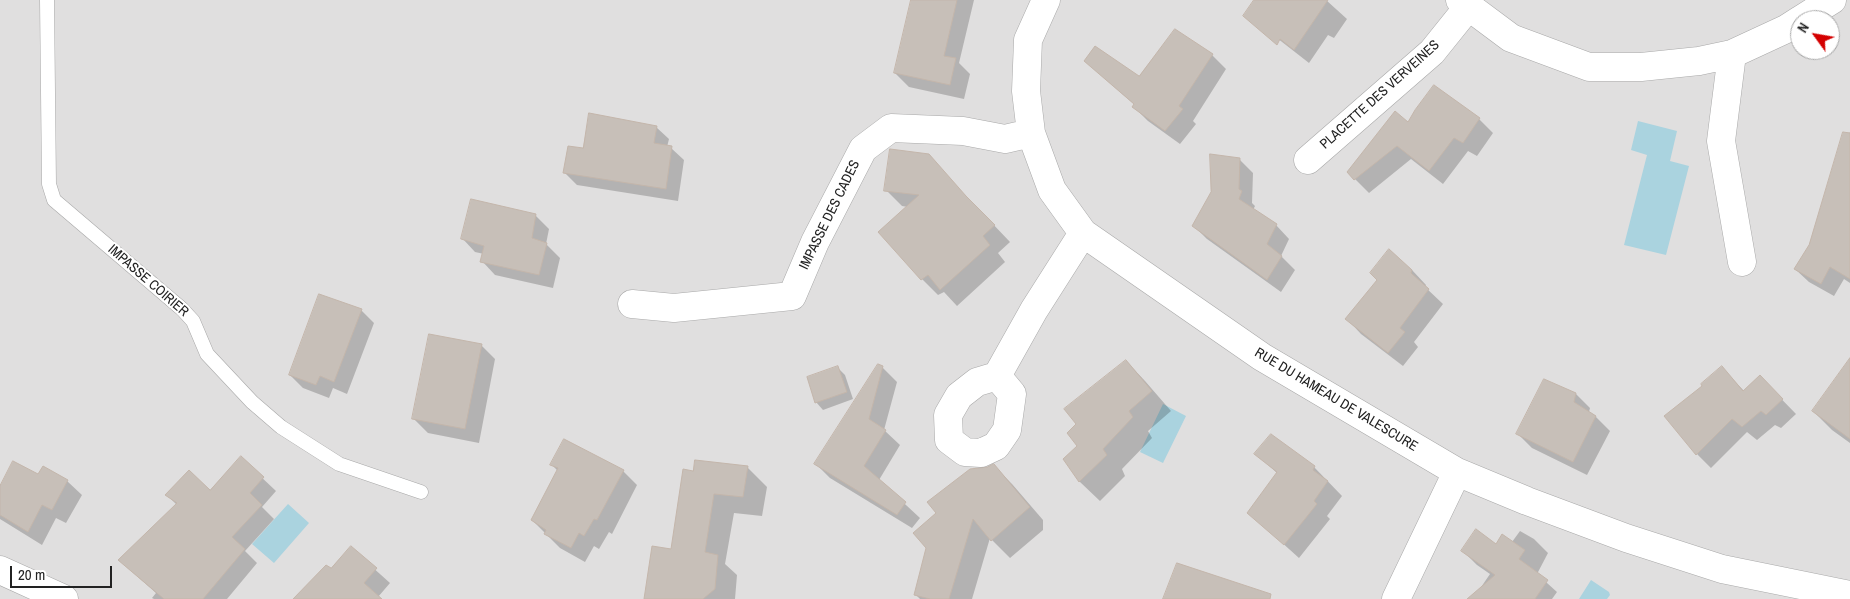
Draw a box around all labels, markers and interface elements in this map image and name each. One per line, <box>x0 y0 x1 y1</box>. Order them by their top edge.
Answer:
north arrow <box>1790 10 1840 60</box>
text: N <box>1793 19 1813 36</box>
street label: PLACETTE DES VERVEINES <box>1317 37 1443 153</box>
street label: IMPASSE DES CADES <box>796 158 864 272</box>
street label: IMPASSE COIRIER <box>104 241 192 321</box>
street label: RUE DU HAMEAU DE VALESCURE <box>1251 345 1421 455</box>
scale bar <box>12 556 115 588</box>
text: 20 m <box>18 564 45 585</box>

